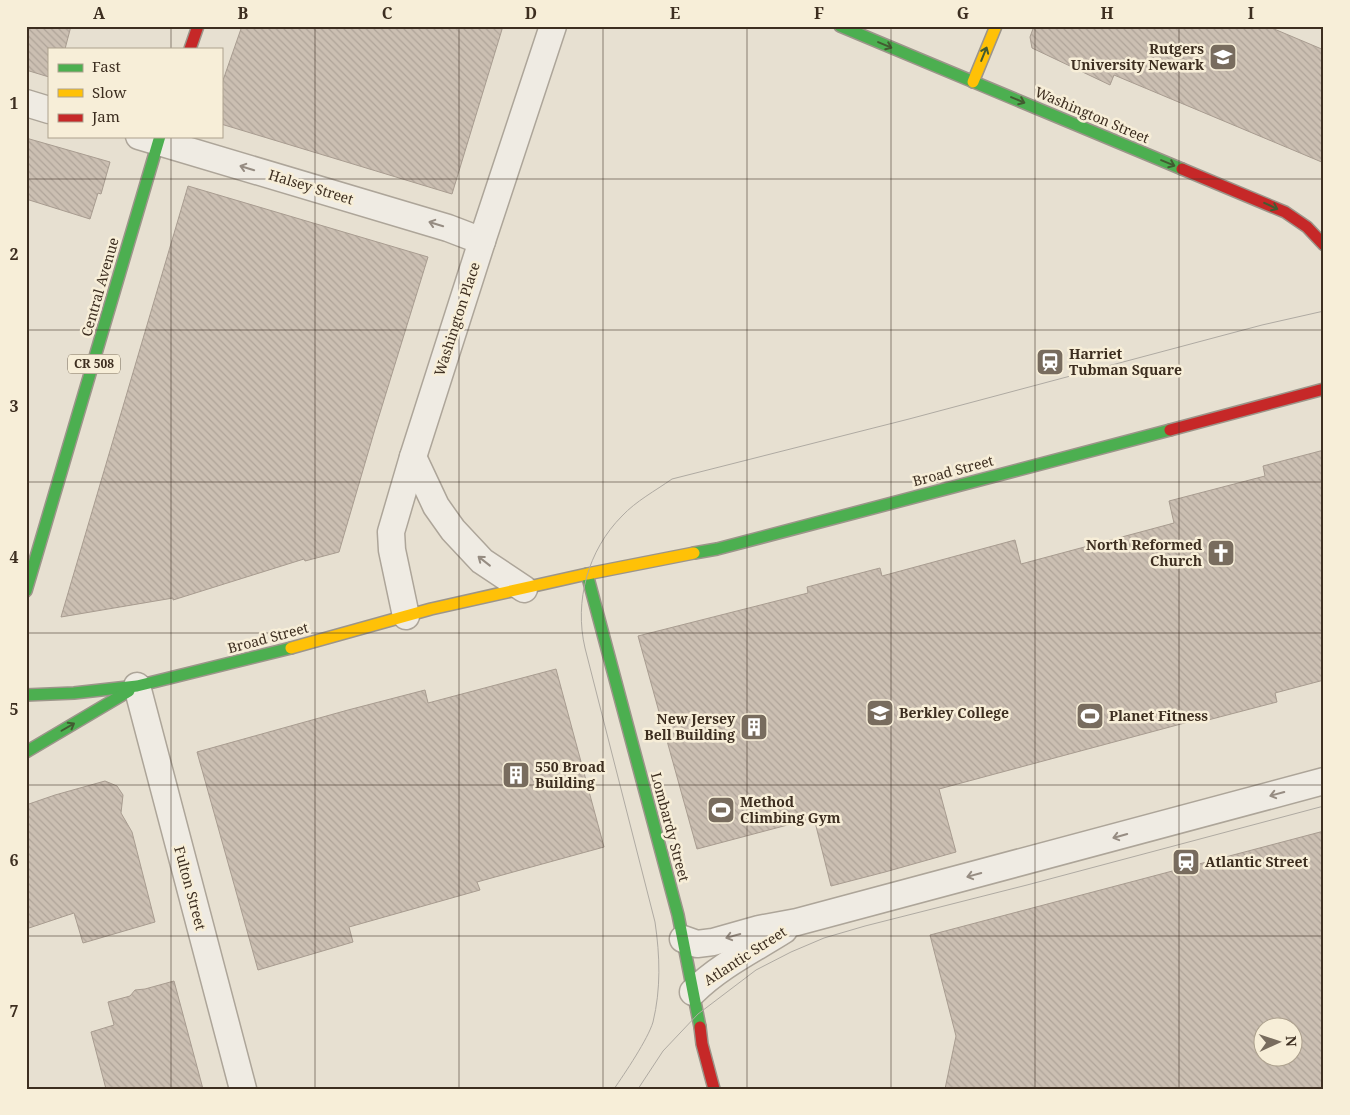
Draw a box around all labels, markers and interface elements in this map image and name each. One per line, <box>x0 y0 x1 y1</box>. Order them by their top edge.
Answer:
text: A <box>93 2 106 24</box>
text: B <box>238 2 249 24</box>
text: C <box>382 2 393 24</box>
text: D <box>525 2 537 24</box>
text: E <box>670 2 680 24</box>
text: F <box>814 2 824 24</box>
text: G <box>957 2 969 24</box>
text: H <box>1100 2 1114 24</box>
text: I <box>1248 2 1254 24</box>
place label: Rutgers University Newark <box>1071 39 1204 74</box>
one-way arrow <box>877 41 892 50</box>
school or university icon: Rutgers University Newark <box>1208 42 1238 72</box>
one-way arrow <box>980 47 989 62</box>
legend <box>48 48 222 138</box>
text: Fast <box>92 56 121 76</box>
text: Slow <box>92 82 126 102</box>
street label: Washington Street <box>1032 82 1152 147</box>
text: 1 <box>9 92 19 114</box>
one-way arrow <box>1010 96 1025 106</box>
text: Jam <box>91 106 120 126</box>
one-way arrow <box>1160 158 1175 168</box>
one-way arrow <box>239 162 255 172</box>
street label: Halsey Street <box>266 165 356 208</box>
one-way arrow <box>1263 202 1278 211</box>
one-way arrow <box>428 219 444 229</box>
street label: Central Avenue <box>76 235 123 339</box>
text: 2 <box>9 243 19 265</box>
street label: Washington Place <box>429 260 484 378</box>
place label: Harriet Tubman Square <box>1069 344 1182 379</box>
station icon: Harriet Tubman Square <box>1035 347 1065 377</box>
road number: CR 508 <box>68 354 120 374</box>
text: 3 <box>9 395 19 417</box>
street label: Broad Street <box>910 451 995 490</box>
place label: North Reformed Church <box>1086 535 1202 570</box>
church icon: North Reformed Church <box>1206 538 1236 568</box>
text: 4 <box>9 546 19 568</box>
one-way arrow <box>478 556 491 567</box>
street label: Broad Street <box>225 618 310 657</box>
text: 5 <box>9 698 19 720</box>
school or university icon: Berkley College <box>865 698 895 728</box>
sports icon: Planet Fitness <box>1075 701 1105 731</box>
place label: Berkley College <box>899 703 1009 722</box>
place label: Planet Fitness <box>1109 706 1208 725</box>
place label: New Jersey Bell Building <box>644 709 736 744</box>
building icon: New Jersey Bell Building <box>739 712 769 742</box>
one-way arrow <box>61 722 76 732</box>
place label: 550 Broad Building <box>535 757 605 792</box>
building icon: 550 Broad Building <box>501 760 531 790</box>
street label: Lombardy Street <box>647 770 694 884</box>
one-way arrow <box>1269 790 1285 799</box>
place label: Method Climbing Gym <box>740 792 841 827</box>
sports icon: Method Climbing Gym <box>706 795 736 825</box>
one-way arrow <box>1112 832 1128 842</box>
street label: Fulton Street <box>170 844 211 932</box>
station icon: Atlantic Street <box>1171 847 1201 877</box>
text: 6 <box>9 849 19 871</box>
place label: Atlantic Street <box>1205 852 1309 871</box>
one-way arrow <box>967 871 983 880</box>
street label: Atlantic Street <box>700 922 790 989</box>
one-way arrow <box>725 932 741 942</box>
text: 7 <box>9 1000 19 1022</box>
north arrow <box>1252 1018 1302 1068</box>
text: N <box>1282 1035 1301 1047</box>

